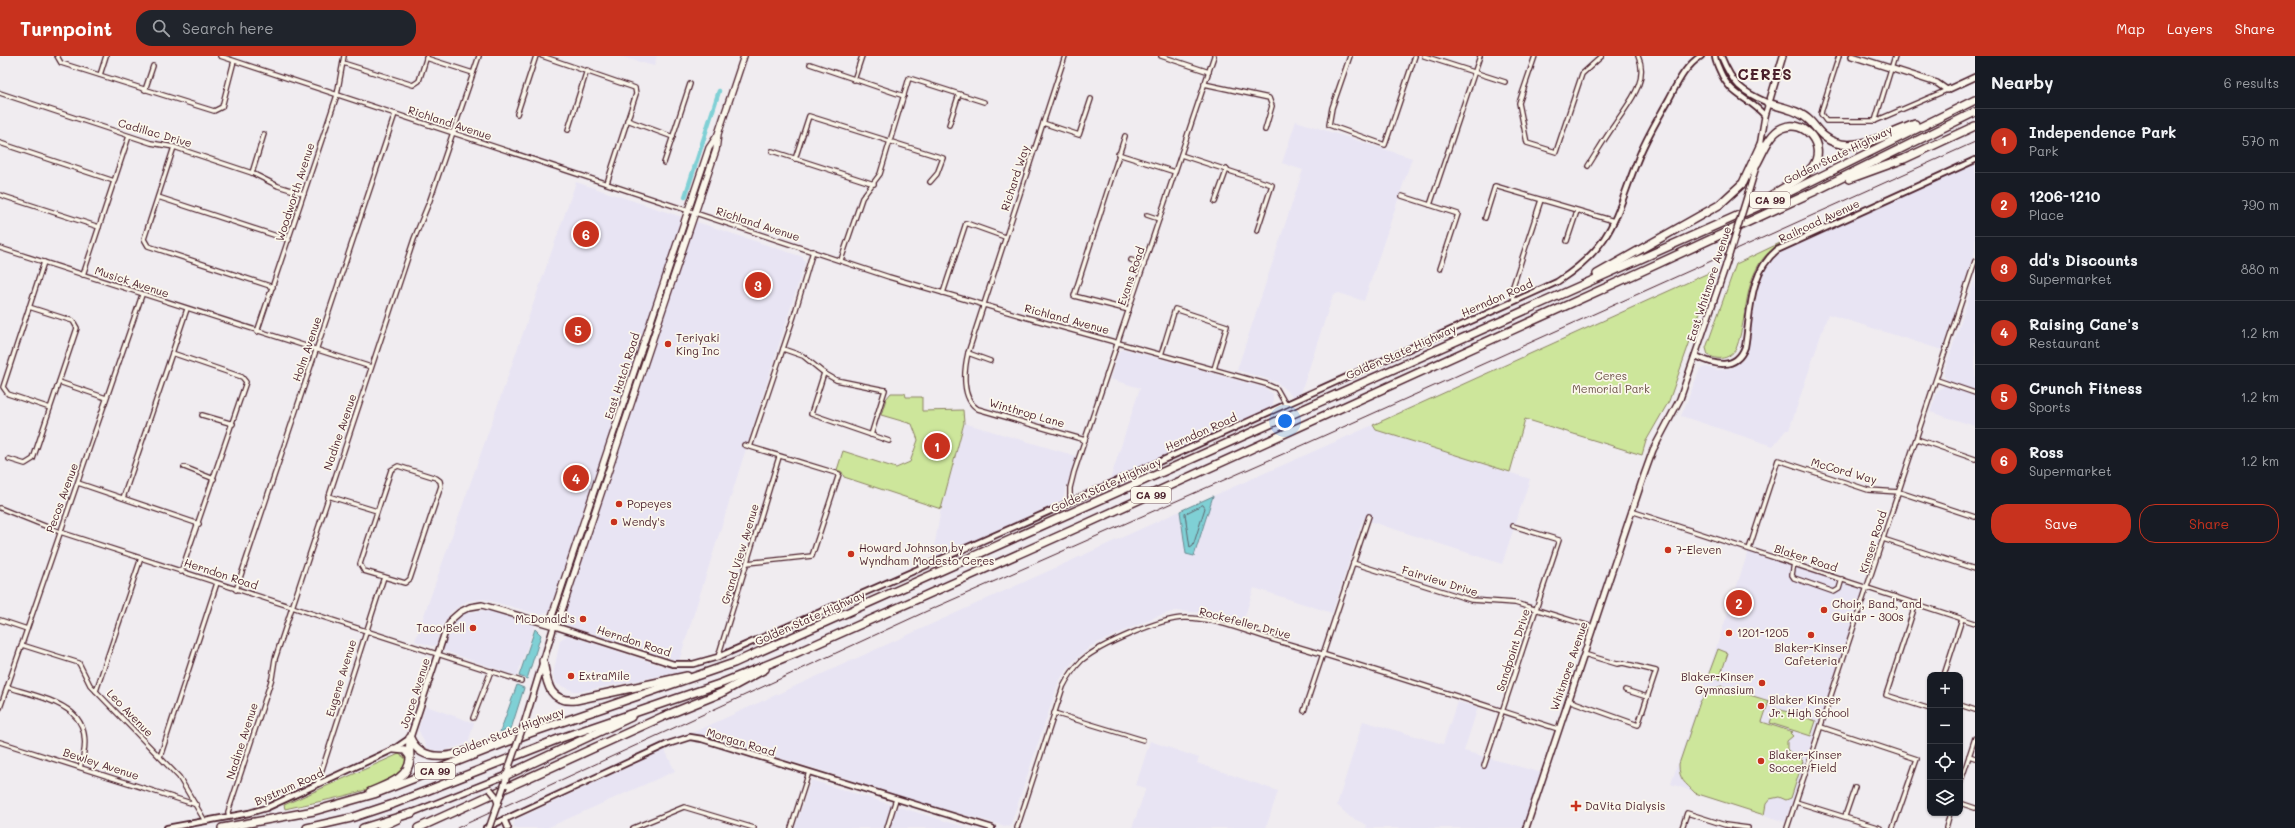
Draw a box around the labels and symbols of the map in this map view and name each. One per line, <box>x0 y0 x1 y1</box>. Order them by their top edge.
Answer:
district label: CERES <box>1737 64 1793 84</box>
street label: Richland Avenue <box>406 102 494 143</box>
street label: Cadillac Drive <box>116 115 194 150</box>
street label: Golden State Highway <box>1781 122 1895 187</box>
street label: Woodworth Avenue <box>271 140 318 243</box>
street label: Richard Way <box>997 143 1032 213</box>
road number: CA 99 <box>1750 192 1790 208</box>
street label: Railroad Avenue <box>1776 195 1862 246</box>
street label: Richland Avenue <box>714 203 802 244</box>
pin: 6 <box>573 219 599 249</box>
street label: East Whitmore Avenue <box>1683 224 1734 343</box>
street label: Evans Road <box>1113 244 1148 307</box>
street label: Musick Avenue <box>93 262 171 301</box>
pin: 3 <box>745 270 771 300</box>
street label: Herndon Road <box>1459 275 1535 320</box>
street label: Richland Avenue <box>1023 300 1111 337</box>
street label: Holm Avenue <box>288 314 325 383</box>
pin: 5 <box>565 315 591 345</box>
street label: Golden State Highway <box>1343 320 1458 383</box>
place label: Teriyaki King Inc <box>676 330 720 358</box>
street label: East Hatch Road <box>600 331 643 421</box>
marker: Teriyaki King Inc <box>663 339 673 349</box>
park label: Ceres Memorial Park <box>1572 368 1650 396</box>
street label: Nadine Avenue <box>319 391 360 472</box>
street label: Winthrop Lane <box>988 395 1067 431</box>
street label: Herndon Road <box>1163 409 1239 454</box>
your location <box>1275 411 1295 431</box>
pin: 1 <box>924 431 950 461</box>
street label: Golden State Highway <box>1048 453 1163 516</box>
street label: McCord Way <box>1809 454 1879 487</box>
street label: Pecos Avenue <box>42 461 81 535</box>
pin: 4 <box>563 463 589 493</box>
road number: CA 99 <box>1131 487 1171 503</box>
place label: Popeyes <box>627 496 672 511</box>
marker: Popeyes <box>614 499 624 509</box>
street label: Grand View Avenue <box>717 502 762 606</box>
street label: Kinser Road <box>1855 509 1890 575</box>
place label: Wendy's <box>622 514 665 529</box>
marker: Wendy's <box>609 517 619 527</box>
place label: Howard Johnson by Wyndham Modesto Ceres <box>859 540 994 568</box>
street label: Blaker Road <box>1773 540 1840 575</box>
place label: 7-Eleven <box>1676 542 1721 557</box>
marker: 7-Eleven <box>1663 545 1673 555</box>
marker: Howard Johnson by Wyndham Modesto Ceres <box>846 549 856 559</box>
street label: Herndon Road <box>182 555 260 593</box>
street label: Fairview Drive <box>1400 562 1480 599</box>
street label: Golden State Highway <box>752 586 867 649</box>
pin: 2 <box>1726 588 1752 618</box>
place label: Choir, Band, and Guitar - 300s <box>1832 596 1922 624</box>
street label: Rockefeller Drive <box>1198 603 1293 642</box>
marker: Choir, Band, and Guitar - 300s <box>1819 605 1829 615</box>
street label: Sandpoint Drive <box>1492 606 1533 693</box>
place label: McDonald's <box>515 611 575 626</box>
marker: McDonald's <box>578 614 588 624</box>
street label: Whitmore Avenue <box>1546 619 1591 712</box>
place label: Taco Bell <box>416 620 465 635</box>
street label: Herndon Road <box>595 622 673 660</box>
marker: Taco Bell <box>468 623 478 633</box>
place label: 1201-1205 <box>1737 625 1789 640</box>
marker: 1201-1205 <box>1724 628 1734 638</box>
marker: Blaker-Kinser Cafeteria <box>1806 630 1816 640</box>
street label: Eugene Avenue <box>322 637 359 718</box>
place label: Blaker-Kinser Cafeteria <box>1774 640 1848 668</box>
street label: Joyce Avenue <box>396 656 433 730</box>
place label: ExtraMile <box>579 668 630 683</box>
place label: Blaker-Kinser Gymnasium <box>1681 669 1754 697</box>
marker: ExtraMile <box>566 671 576 681</box>
marker: Blaker-Kinser Gymnasium <box>1757 678 1767 688</box>
street label: Leo Avenue <box>104 686 157 740</box>
place label: Blaker Kinser Jr. High School <box>1769 692 1849 720</box>
street label: Nadine Avenue <box>222 700 261 781</box>
marker: Blaker Kinser Jr. High School <box>1756 701 1766 711</box>
street label: Golden State Highway <box>450 703 566 760</box>
street label: Morgan Road <box>705 724 777 759</box>
street label: Bewley Avenue <box>61 744 141 783</box>
place label: Blaker-Kinser Soccer Field <box>1769 747 1842 775</box>
marker: Blaker-Kinser Soccer Field <box>1756 756 1766 766</box>
road number: CA 99 <box>415 763 455 779</box>
street label: Bystrum Road <box>252 765 326 808</box>
place label: DaVita Dialysis <box>1585 798 1665 813</box>
marker: DaVita Dialysis <box>1570 800 1582 812</box>

